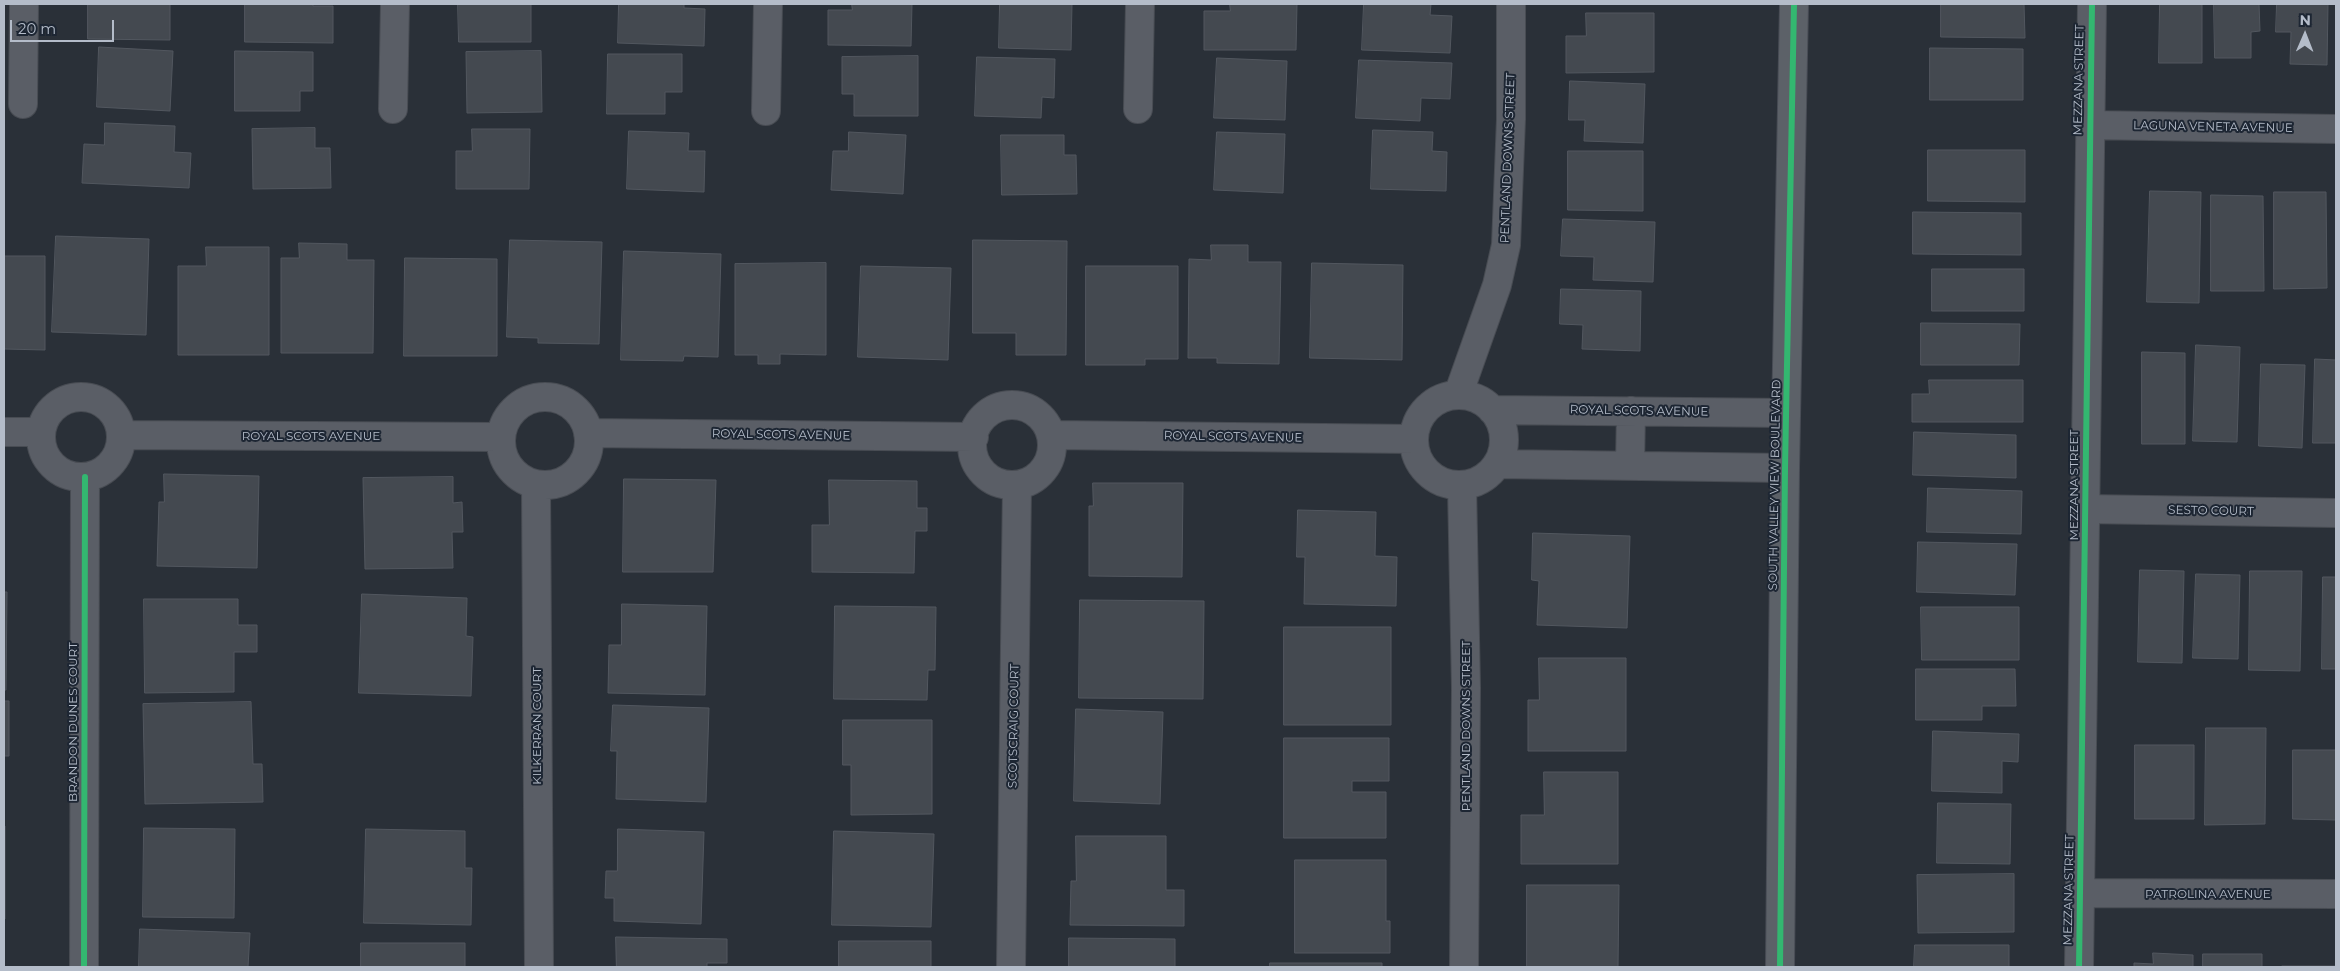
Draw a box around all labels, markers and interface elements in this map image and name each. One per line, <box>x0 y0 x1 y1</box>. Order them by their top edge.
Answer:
scale bar <box>12 10 116 42</box>
north arrow <box>2280 10 2330 60</box>
text: N <box>2299 11 2311 29</box>
text: 20 m <box>18 19 56 38</box>
street label: MEZZANA STREET <box>2071 24 2087 136</box>
street label: PENTLAND DOWNS STREET <box>1498 73 1518 243</box>
street label: LAGUNA VENETA AVENUE <box>2133 118 2293 136</box>
street label: SOUTH VALLEY VIEW BOULEVARD <box>1766 379 1784 591</box>
street label: ROYAL SCOTS AVENUE <box>1570 403 1708 419</box>
street label: ROYAL SCOTS AVENUE <box>712 427 850 443</box>
street label: ROYAL SCOTS AVENUE <box>242 429 380 443</box>
street label: ROYAL SCOTS AVENUE <box>1164 429 1302 445</box>
street label: MEZZANA STREET <box>2067 430 2081 540</box>
street label: SESTO COURT <box>2168 503 2254 519</box>
street label: PENTLAND DOWNS STREET <box>1459 641 1473 811</box>
street label: BRANDON DUNES COURT <box>66 642 80 802</box>
street label: SCOTSCRAIG COURT <box>1006 664 1022 788</box>
street label: KILKERRAN COURT <box>530 667 544 785</box>
street label: MEZZANA STREET <box>2061 834 2077 946</box>
street label: PATROLINA AVENUE <box>2145 887 2271 901</box>

